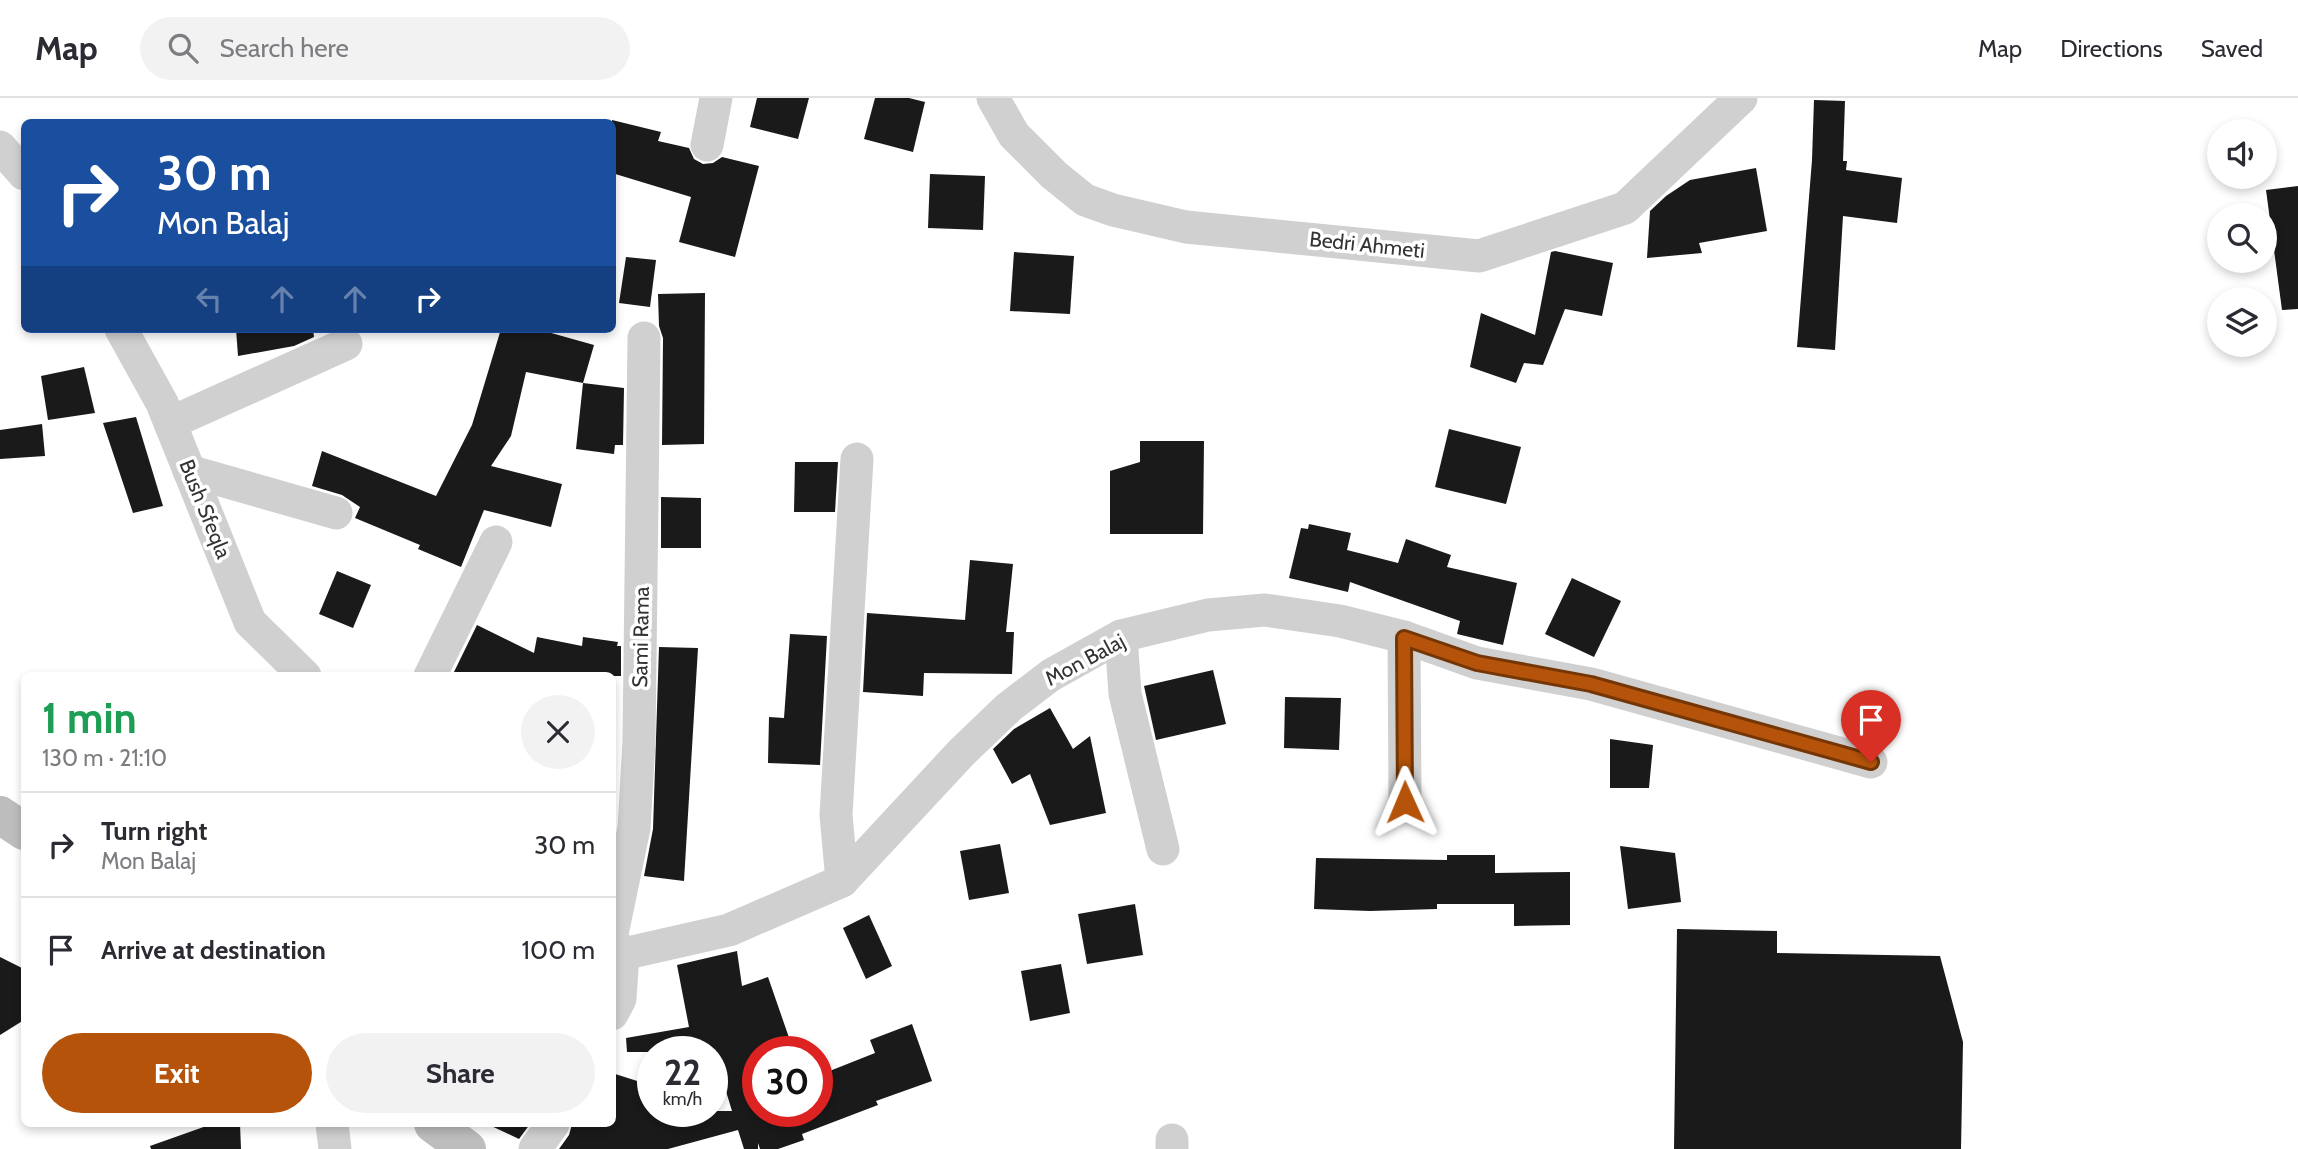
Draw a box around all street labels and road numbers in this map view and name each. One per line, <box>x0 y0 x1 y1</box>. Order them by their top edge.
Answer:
street label: Bedri Ahmeti <box>1308 226 1426 263</box>
street label: Bush Sfeqla <box>174 456 237 562</box>
street label: Sami Rama <box>627 586 654 688</box>
street label: Mon Balaj <box>1041 628 1129 692</box>

